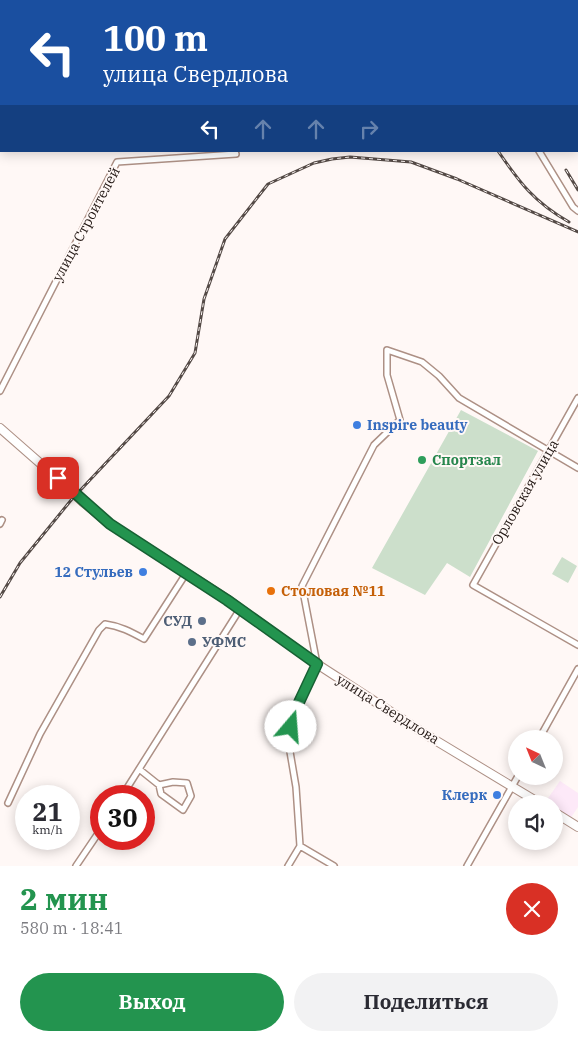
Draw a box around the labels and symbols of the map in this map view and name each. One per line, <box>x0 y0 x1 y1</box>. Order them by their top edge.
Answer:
street label: улица Строителей <box>48 164 124 284</box>
place label: Inspire beauty <box>367 416 468 434</box>
marker: Inspire beauty <box>351 419 363 431</box>
street label: Орловская улица <box>488 436 563 548</box>
place label: Спортзал <box>432 451 501 469</box>
marker: Спортзал <box>416 454 428 466</box>
pin <box>37 457 79 499</box>
place label: 12 Стульев <box>54 563 133 581</box>
marker: 12 Стульев <box>137 566 149 578</box>
place label: Столовая №11 <box>281 582 385 600</box>
marker: Столовая №11 <box>265 585 277 597</box>
place label: СУД <box>163 612 192 630</box>
marker: СУД <box>196 615 208 627</box>
place label: УФМС <box>202 633 246 651</box>
marker: УФМС <box>186 636 198 648</box>
street label: улица Свердлова <box>333 670 443 748</box>
position arrow <box>264 700 316 752</box>
north arrow <box>508 730 562 785</box>
speed limit sign: 30 <box>90 785 155 850</box>
place label: Клерк <box>442 786 487 804</box>
marker: Клерк <box>491 789 503 801</box>

